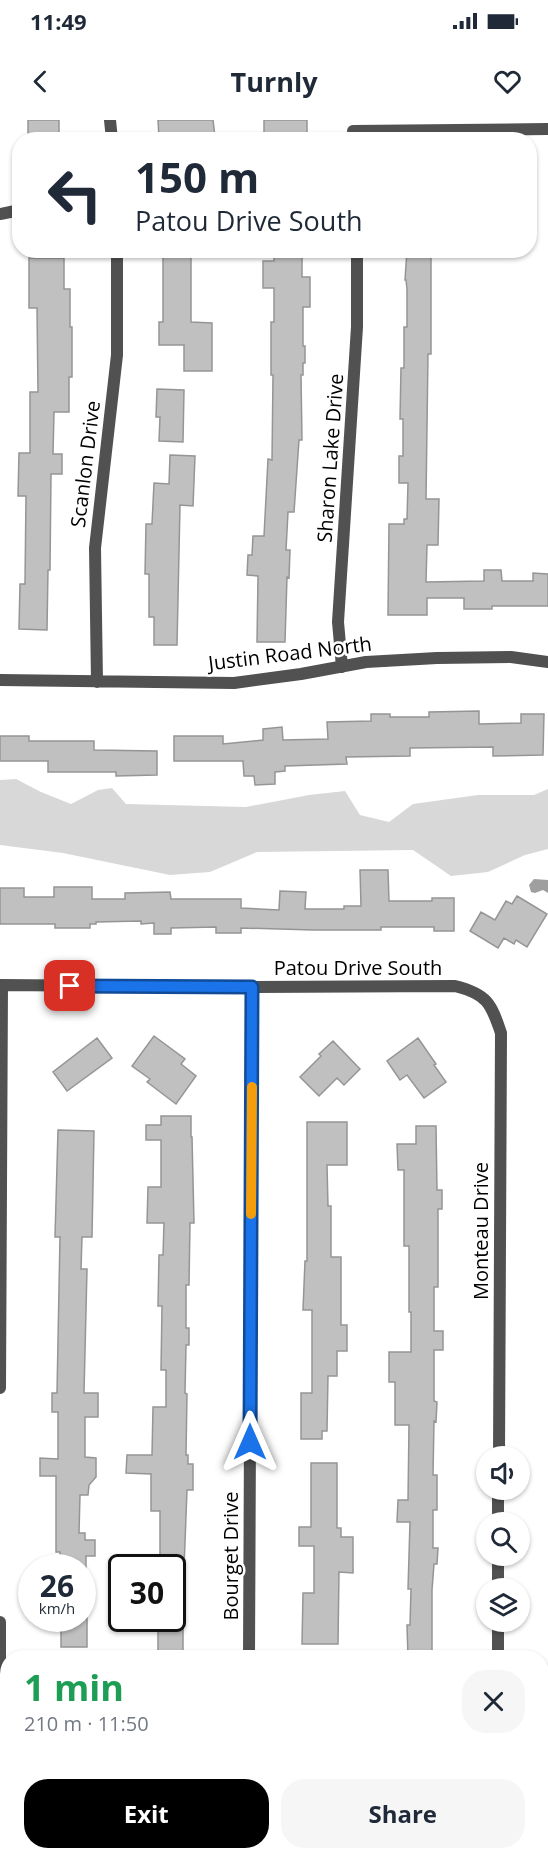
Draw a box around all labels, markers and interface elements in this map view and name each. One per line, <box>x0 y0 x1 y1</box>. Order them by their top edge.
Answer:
text: 11:49 <box>30 6 87 36</box>
text: Turnly <box>231 63 318 100</box>
icon: back <box>24 65 57 98</box>
icon: heart <box>491 65 524 98</box>
text: 150 m <box>135 148 259 205</box>
icon: left <box>36 156 114 234</box>
text: Patou Drive South <box>135 202 363 239</box>
street label: Sharon Lake Drive <box>311 373 349 543</box>
street label: Scanlon Drive <box>64 399 106 529</box>
street label: Justin Road North <box>205 630 373 677</box>
street label: Patou Drive South <box>274 954 442 981</box>
pin <box>44 960 95 1011</box>
icon: arrive <box>53 969 86 1002</box>
street label: Monteau Drive <box>467 1162 494 1300</box>
position arrow <box>218 1410 282 1474</box>
map controls <box>476 1446 530 1632</box>
button: sound <box>476 1446 530 1500</box>
street label: Bourget Drive <box>217 1492 244 1620</box>
button: search <box>476 1512 530 1566</box>
speed limit sign: 30 <box>108 1554 186 1632</box>
text: 26 <box>40 1565 74 1606</box>
button: layers <box>476 1578 530 1632</box>
text: km/h <box>39 1598 75 1618</box>
text: 1 min <box>24 1663 124 1712</box>
button: close <box>462 1670 525 1733</box>
text: 210 m · 11:50 <box>24 1710 149 1737</box>
button: Exit <box>24 1779 269 1848</box>
button: Share <box>281 1779 525 1848</box>

